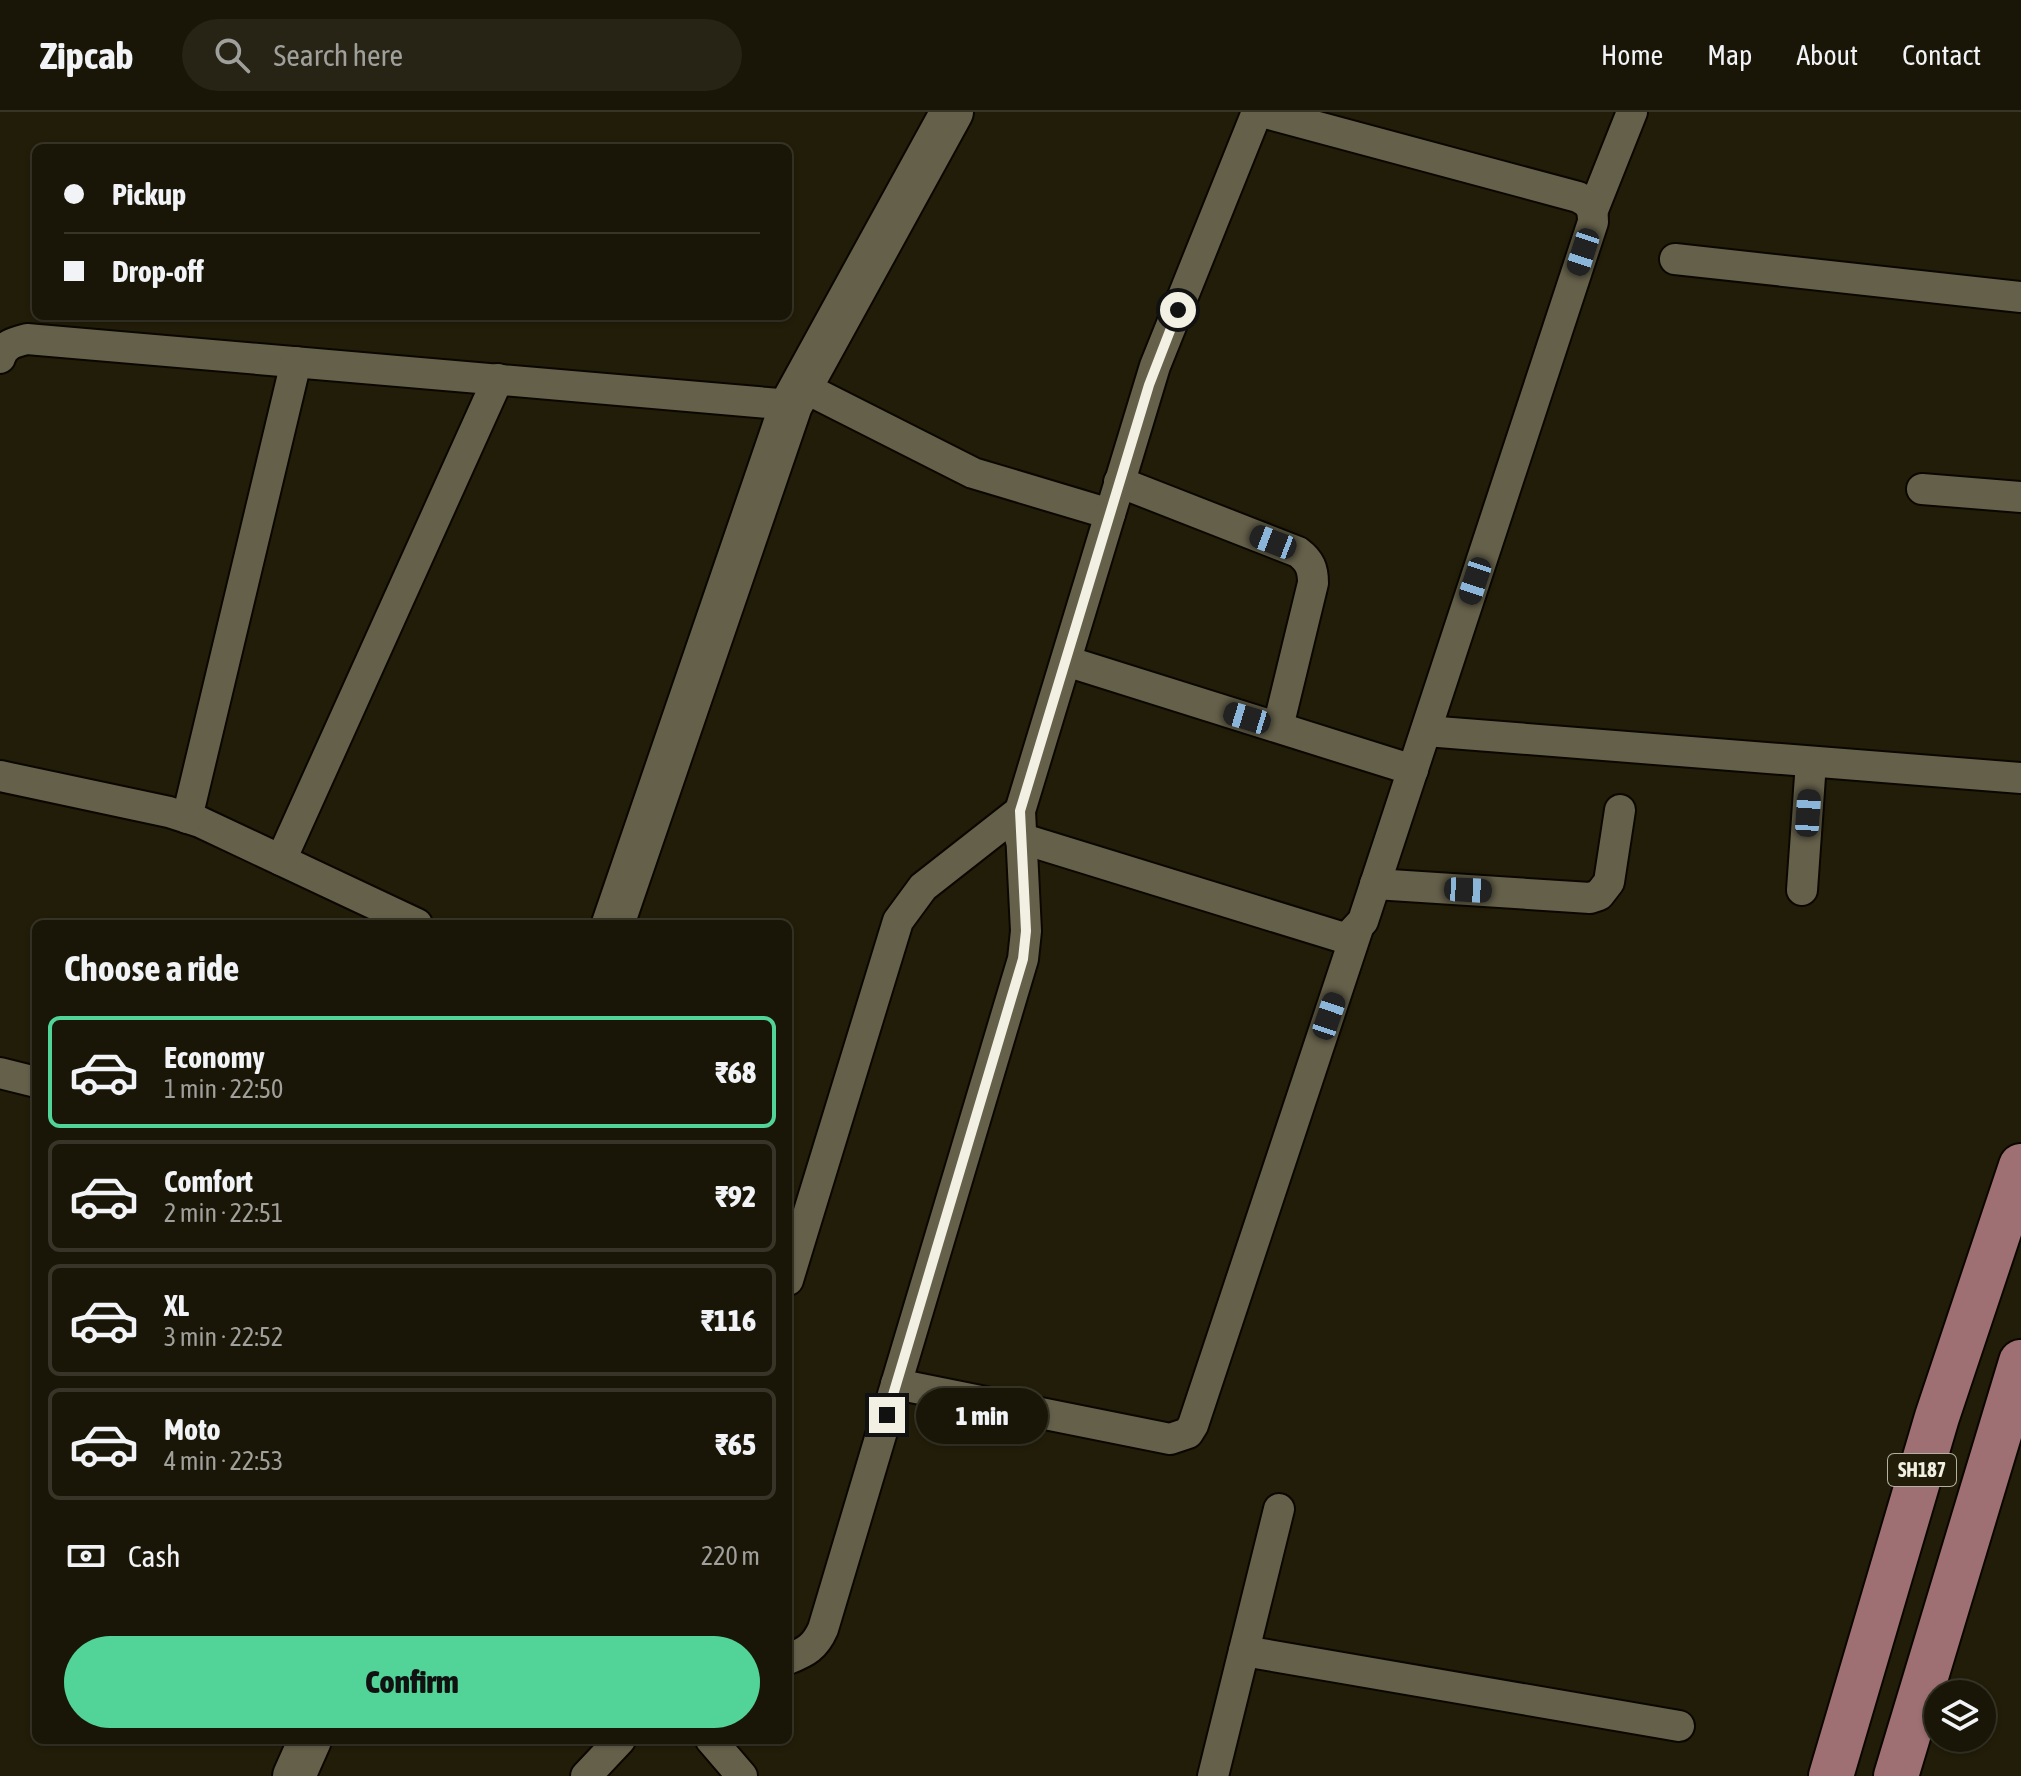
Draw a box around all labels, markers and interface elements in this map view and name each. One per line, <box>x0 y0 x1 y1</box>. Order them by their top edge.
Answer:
search box <box>182 19 742 91</box>
icon: search <box>210 33 254 77</box>
text: Zipcab <box>40 34 134 77</box>
text: Search here <box>274 38 403 72</box>
text: Home <box>1601 39 1663 71</box>
text: Map <box>1707 39 1752 71</box>
text: About <box>1796 39 1858 71</box>
text: Contact <box>1902 39 1981 71</box>
text: Pickup <box>112 177 186 211</box>
car <box>1564 225 1602 279</box>
text: Drop-off <box>112 254 204 288</box>
route start <box>1160 292 1196 328</box>
car <box>1246 522 1300 562</box>
car <box>1456 554 1494 608</box>
car <box>1221 700 1273 736</box>
car <box>1794 788 1822 838</box>
car <box>1443 877 1493 903</box>
text: Choose a ride <box>64 947 239 989</box>
car <box>1310 989 1348 1043</box>
icon: car <box>68 1036 140 1108</box>
text: Economy <box>164 1040 265 1074</box>
text: ₹68 <box>715 1055 756 1089</box>
text: 1 min · 22:50 <box>164 1074 283 1104</box>
icon: car <box>68 1160 140 1232</box>
text: Comfort <box>164 1164 253 1198</box>
text: ₹92 <box>715 1179 756 1213</box>
text: 2 min · 22:51 <box>164 1198 283 1228</box>
icon: car <box>68 1284 140 1356</box>
text: XL <box>164 1288 189 1322</box>
text: ₹116 <box>701 1303 756 1337</box>
text: 3 min · 22:52 <box>164 1322 283 1352</box>
callout: 1 min <box>915 1387 1047 1443</box>
route end <box>869 1397 905 1433</box>
text: 1 min <box>955 1401 1009 1431</box>
icon: car <box>68 1408 140 1480</box>
text: Moto <box>164 1412 221 1446</box>
text: ₹65 <box>715 1427 756 1461</box>
text: 4 min · 22:53 <box>164 1446 283 1476</box>
road number: SH187 <box>1888 1454 1956 1486</box>
icon: cash <box>64 1534 108 1578</box>
text: Cash <box>128 1539 181 1573</box>
text: 220 m <box>701 1541 760 1571</box>
button: Confirm <box>64 1636 760 1728</box>
map controls <box>1924 1680 1996 1752</box>
button: layers <box>1924 1680 1996 1752</box>

